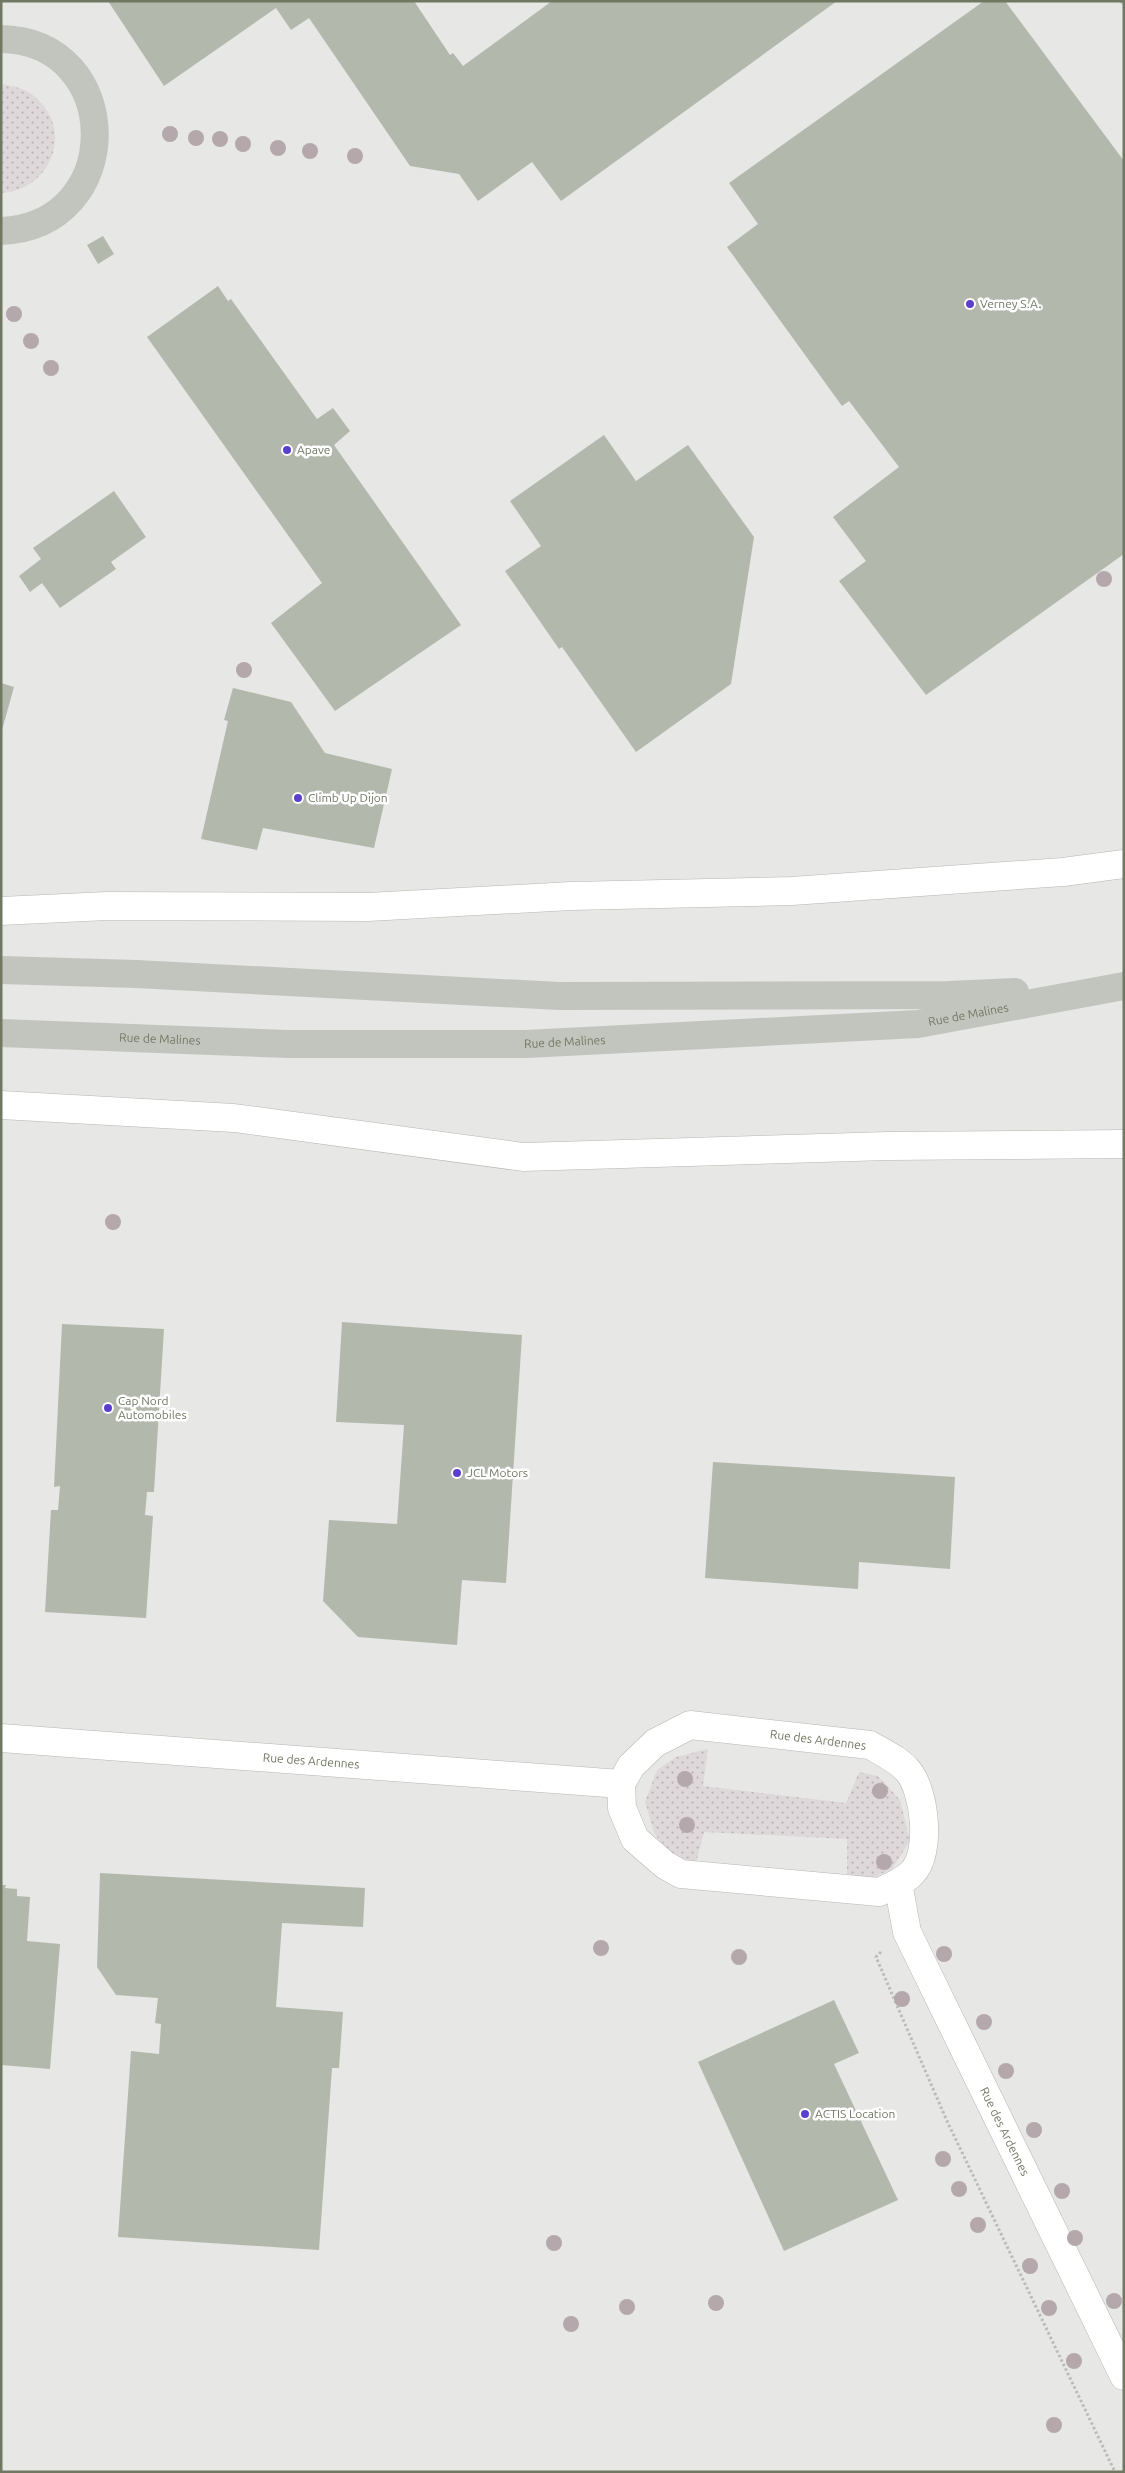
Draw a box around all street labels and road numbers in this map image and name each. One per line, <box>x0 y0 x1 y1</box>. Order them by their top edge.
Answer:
street label: Rue de Malines <box>927 1000 1010 1028</box>
street label: Rue de Malines <box>119 1031 201 1047</box>
street label: Rue de Malines <box>524 1033 606 1050</box>
street label: Rue des Ardennes <box>769 1727 867 1752</box>
street label: Rue des Ardennes <box>262 1750 360 1771</box>
street label: Rue des Ardennes <box>978 2085 1032 2178</box>

